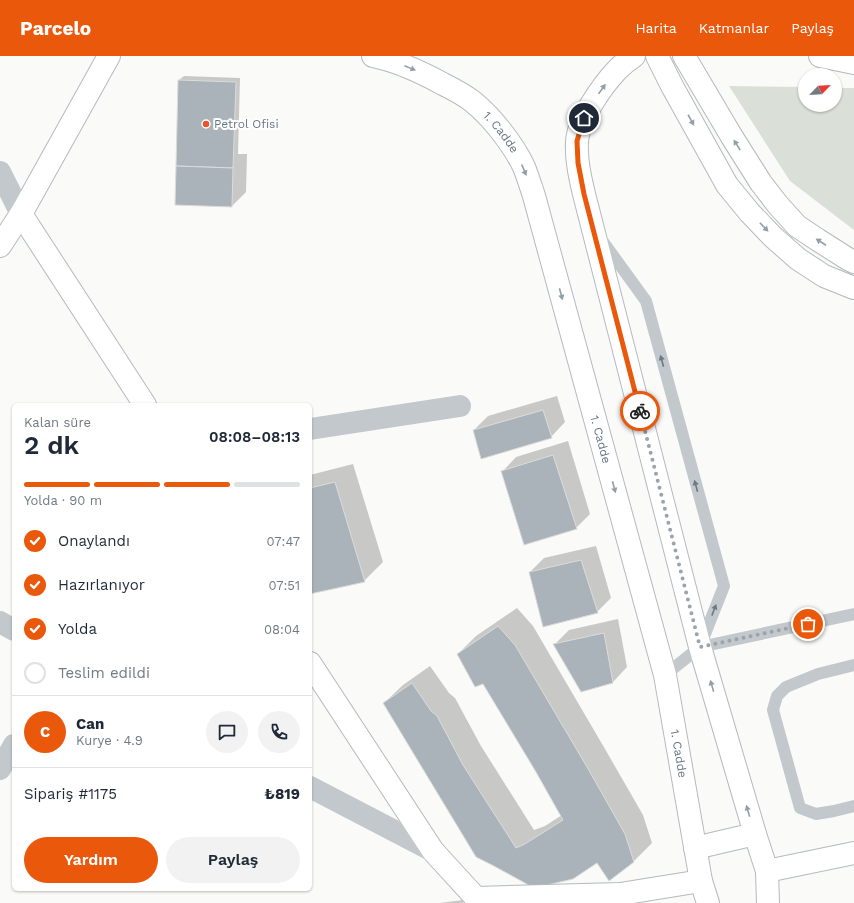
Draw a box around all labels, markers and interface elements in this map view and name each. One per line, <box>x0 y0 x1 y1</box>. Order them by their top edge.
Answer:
text: Parcelo <box>20 17 91 40</box>
text: Harita <box>635 20 677 36</box>
text: Katmanlar <box>699 20 769 36</box>
text: Paylaş <box>791 20 834 36</box>
one-way arrow <box>404 65 416 71</box>
north arrow <box>798 68 842 112</box>
map controls <box>798 68 842 112</box>
one-way arrow <box>598 84 606 95</box>
pin <box>567 101 601 135</box>
icon: home <box>573 107 595 129</box>
street label: 1. Cadde <box>480 108 522 156</box>
one-way arrow <box>687 114 694 126</box>
place label: Petrol Ofisi <box>214 117 279 131</box>
marker: Petrol Ofisi <box>201 119 211 129</box>
one-way arrow <box>733 139 740 151</box>
one-way arrow <box>522 164 528 176</box>
one-way arrow <box>759 222 769 232</box>
one-way arrow <box>816 238 826 246</box>
one-way arrow <box>558 289 564 301</box>
one-way arrow <box>659 354 665 366</box>
courier <box>620 391 660 431</box>
icon: bike <box>629 400 651 422</box>
street label: 1. Cadde <box>587 414 614 465</box>
text: Kalan süre <box>24 415 91 430</box>
text: 08:08–08:13 <box>209 428 300 446</box>
text: 2 dk <box>24 430 79 460</box>
one-way arrow <box>693 480 699 492</box>
one-way arrow <box>611 481 617 493</box>
text: Yolda · 90 m <box>24 493 102 508</box>
icon: check <box>24 530 46 552</box>
text: Onaylandı <box>58 532 130 550</box>
text: 07:47 <box>266 534 300 549</box>
icon: check <box>24 574 46 596</box>
text: Hazırlanıyor <box>58 576 145 594</box>
text: 07:51 <box>268 578 300 593</box>
one-way arrow <box>712 604 718 616</box>
pin <box>791 607 825 641</box>
icon: bag <box>797 613 819 635</box>
icon: check <box>24 618 46 640</box>
text: Yolda <box>58 620 97 638</box>
text: 08:04 <box>264 622 300 637</box>
text: Teslim edildi <box>58 664 150 682</box>
one-way arrow <box>709 680 715 692</box>
button: chat <box>206 711 248 753</box>
button: phone <box>258 711 300 753</box>
text: Can <box>76 715 104 733</box>
text: C <box>40 723 50 741</box>
street label: 1. Cadde <box>668 728 690 779</box>
text: Kurye · 4.9 <box>76 733 143 748</box>
text: Sipariş #1175 <box>24 785 117 803</box>
text: ₺819 <box>264 785 300 803</box>
one-way arrow <box>745 805 751 817</box>
button: Yardım <box>24 837 158 883</box>
button: Paylaş <box>166 837 300 883</box>

